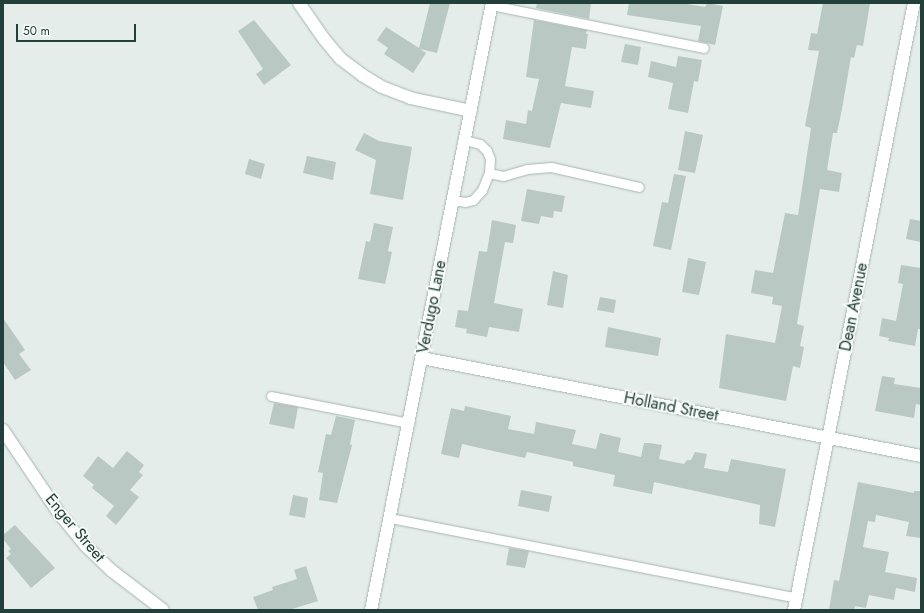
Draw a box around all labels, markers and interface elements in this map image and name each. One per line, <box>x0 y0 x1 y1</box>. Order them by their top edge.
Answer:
scale bar <box>18 16 138 42</box>
text: 50 m <box>23 22 50 40</box>
street label: Verdugo Lane <box>414 259 450 355</box>
street label: Dean Avenue <box>836 261 872 353</box>
street label: Holland Street <box>622 388 720 426</box>
street label: Enger Street <box>41 490 109 566</box>

